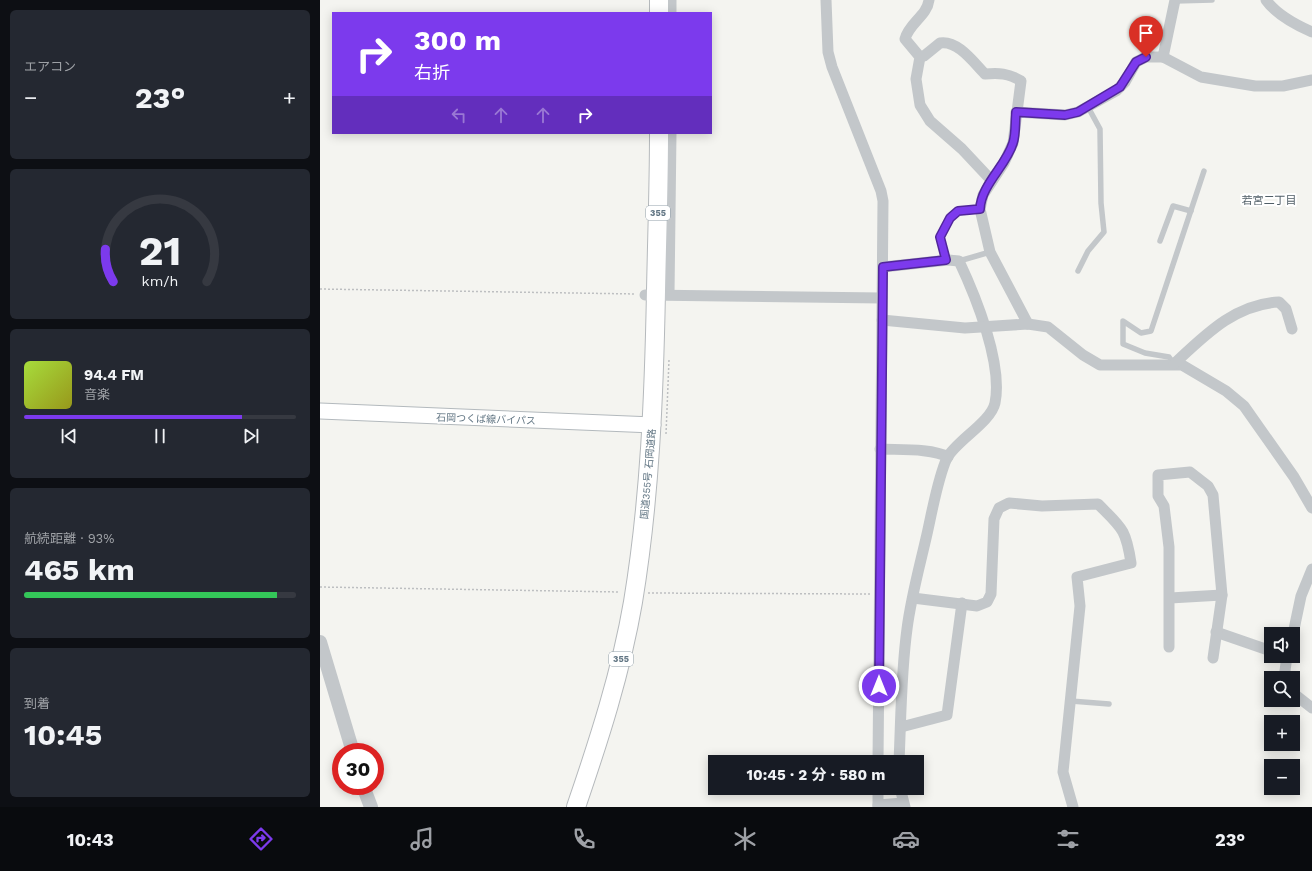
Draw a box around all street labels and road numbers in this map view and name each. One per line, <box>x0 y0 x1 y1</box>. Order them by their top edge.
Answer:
road number: 355 <box>646 206 670 220</box>
street label: 石岡つくば線バイパス <box>436 412 536 426</box>
street label: 国道355号 石岡道路 <box>639 428 657 520</box>
road number: 355 <box>609 652 633 666</box>

